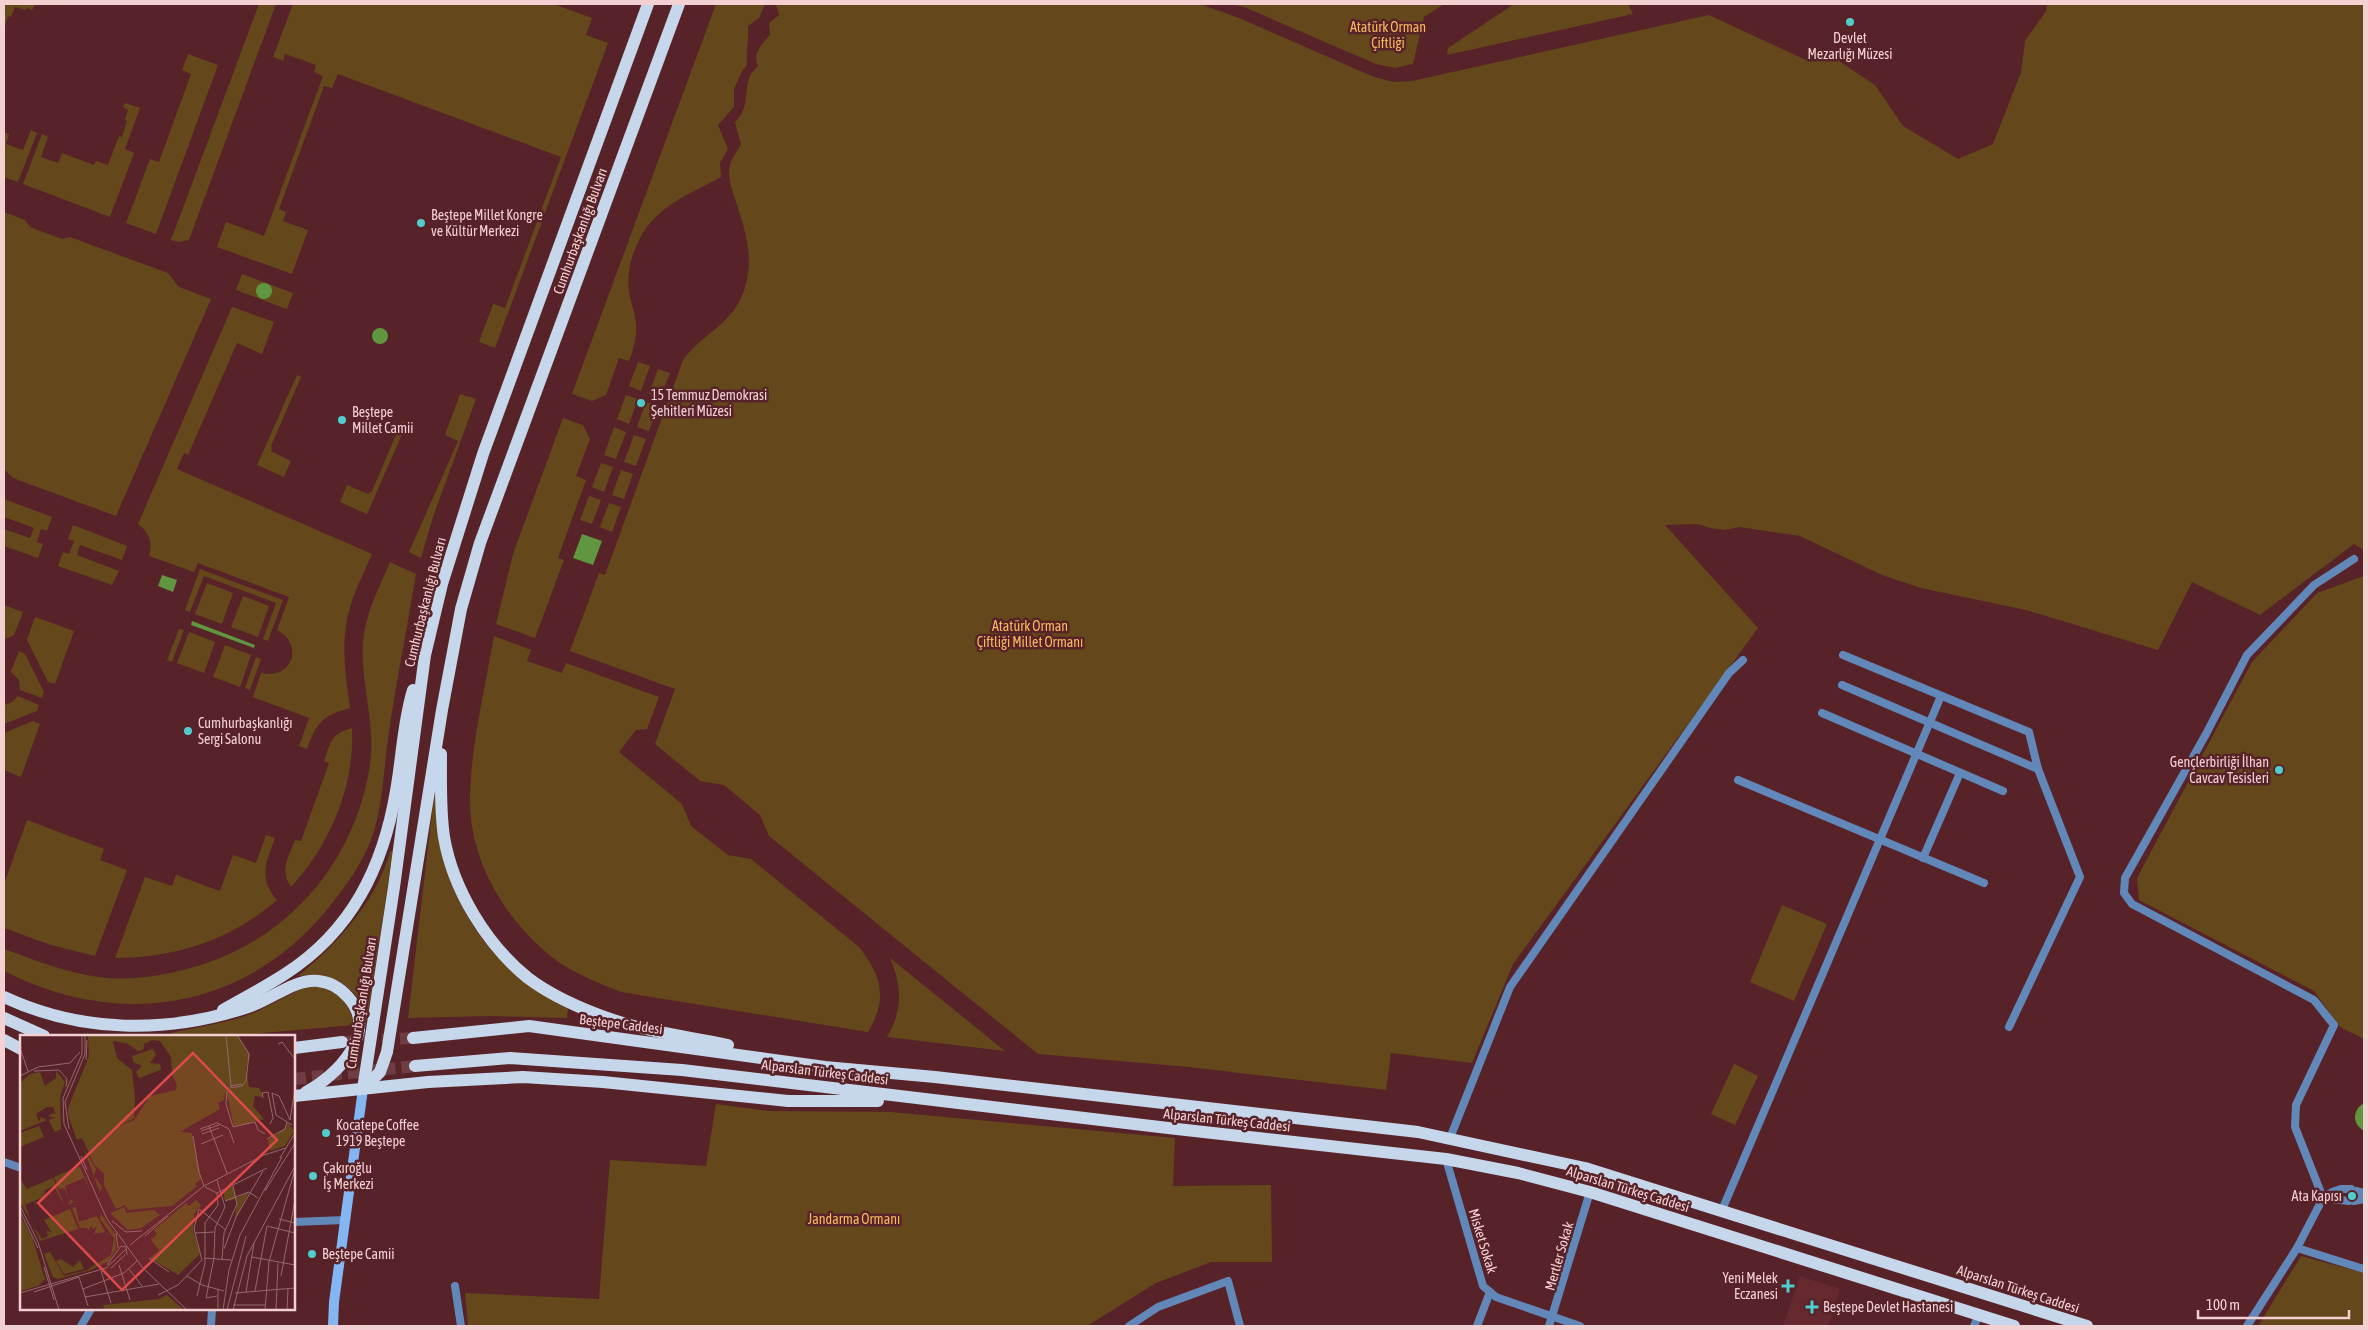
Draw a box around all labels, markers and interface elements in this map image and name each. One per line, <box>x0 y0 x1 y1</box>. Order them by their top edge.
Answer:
marker: Devlet Mezarlığı Müzesi <box>1844 16 1856 28</box>
park label: Atatürk Orman Çiftliği <box>1350 19 1426 51</box>
place label: Devlet Mezarlığı Müzesi <box>1807 30 1893 62</box>
street label: Cumhurbaşkanlığı Bulvarı <box>550 166 610 296</box>
place label: Beştepe Millet Kongre ve Kültür Merkezi <box>431 207 543 239</box>
marker: Beştepe Millet Kongre ve Kültür Merkezi <box>415 217 427 229</box>
place label: 15 Temmuz Demokrasi Şehitleri Müzesi <box>651 387 767 419</box>
marker: 15 Temmuz Demokrasi Şehitleri Müzesi <box>635 397 647 409</box>
place label: Beştepe Millet Camii <box>352 404 414 436</box>
marker: Beştepe Millet Camii <box>336 414 348 426</box>
street label: Cumhurbaşkanlığı Bulvarı <box>401 536 449 668</box>
park label: Atatürk Orman Çiftliği Millet Ormanı <box>977 618 1083 650</box>
place label: Cumhurbaşkanlığı Sergi Salonu <box>198 715 293 747</box>
marker: Cumhurbaşkanlığı Sergi Salonu <box>182 725 194 737</box>
place label: Gençlerbirliği İlhan Cavcav Tesisleri <box>2170 754 2269 786</box>
marker: Gençlerbirliği İlhan Cavcav Tesisleri <box>2273 764 2285 776</box>
street label: Cumhurbaşkanlığı Bulvarı <box>343 936 379 1070</box>
street label: Beştepe Caddesi <box>578 1011 664 1037</box>
inset map <box>20 1035 295 1310</box>
street label: Alparslan Türkeş Caddesi <box>761 1056 889 1088</box>
street label: Alparslan Türkeş Caddesi <box>1163 1105 1291 1135</box>
place label: Kocatepe Coffee 1919 Beştepe <box>336 1117 419 1149</box>
marker: Kocatepe Coffee 1919 Beştepe <box>320 1127 332 1139</box>
place label: Çakıroğlu İş Merkezi <box>323 1160 374 1192</box>
street label: Alparslan Türkeş Caddesi <box>1565 1163 1691 1215</box>
marker: Çakıroğlu İş Merkezi <box>307 1170 319 1182</box>
place label: Ata Kapısı <box>2292 1188 2342 1204</box>
marker: Ata Kapısı <box>2346 1190 2358 1202</box>
street label: Misket Sokak <box>1466 1207 1500 1275</box>
park label: Jandarma Ormanı <box>808 1211 900 1227</box>
street label: Mertler Sokak <box>1542 1220 1576 1292</box>
place label: Beştepe Camii <box>322 1246 394 1262</box>
marker: Beştepe Camii <box>306 1248 318 1260</box>
street label: Alparslan Türkeş Caddesi <box>1955 1262 2081 1316</box>
place label: Yeni Melek Eczanesi <box>1723 1270 1778 1302</box>
marker: Yeni Melek Eczanesi <box>1782 1280 1794 1292</box>
scale bar <box>2198 1288 2349 1320</box>
text: 100 m <box>2206 1296 2240 1313</box>
place label: Beştepe Devlet Hastanesi <box>1823 1299 1953 1315</box>
marker: Beştepe Devlet Hastanesi <box>1805 1300 1819 1314</box>

